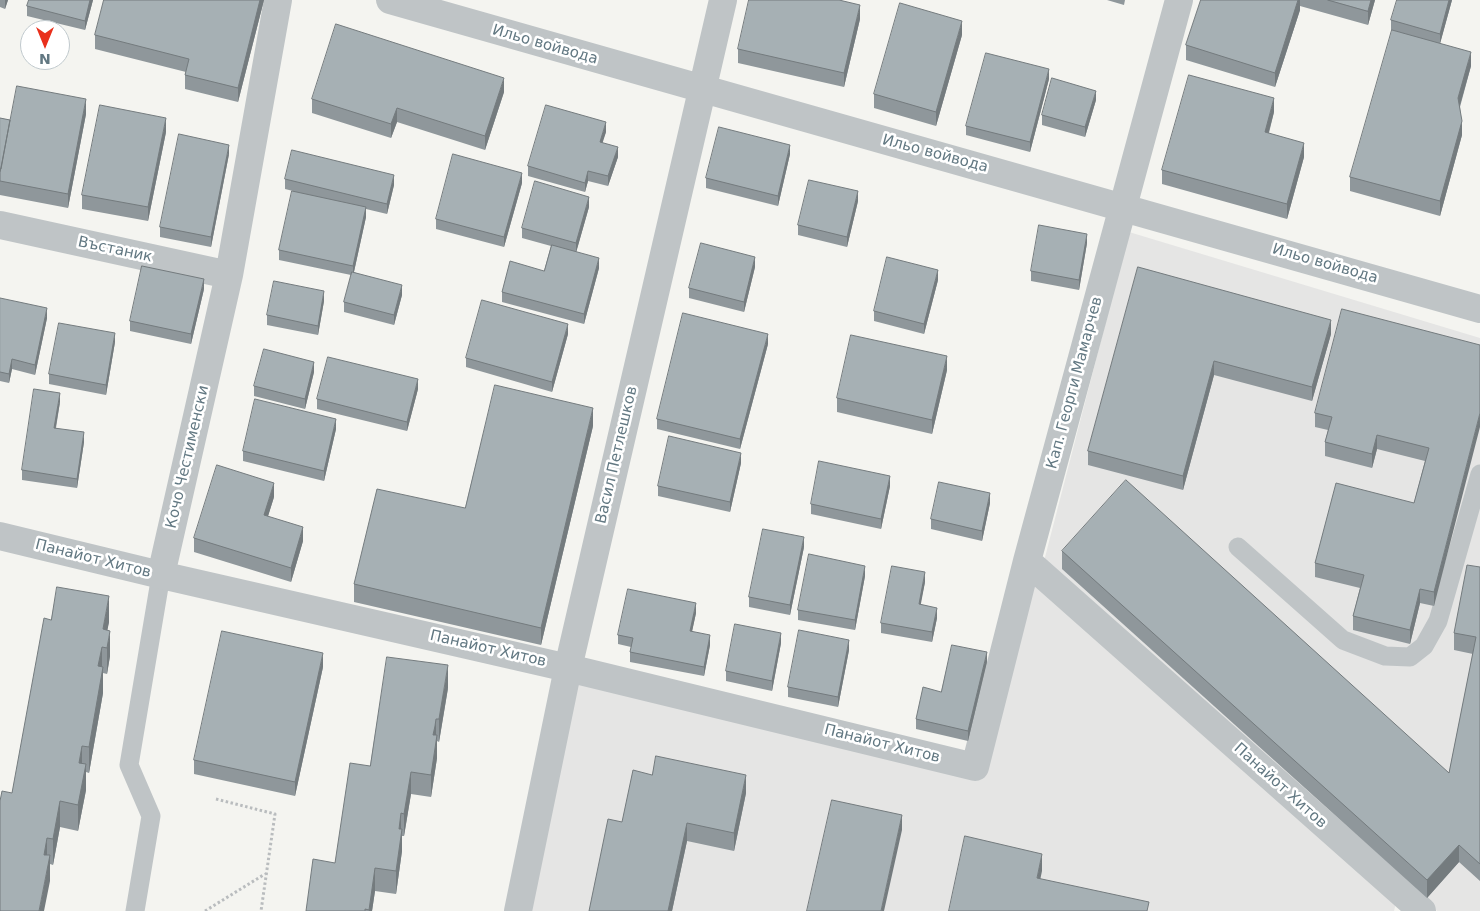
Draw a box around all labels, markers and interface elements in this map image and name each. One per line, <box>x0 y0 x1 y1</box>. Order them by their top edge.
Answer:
north arrow <box>20 20 70 70</box>
street label: Ильо войвода <box>490 21 600 69</box>
text: N <box>39 51 51 67</box>
street label: Ильо войвода <box>880 131 990 177</box>
street label: Въстаник <box>76 233 154 267</box>
street label: Ильо войвода <box>1270 240 1380 288</box>
street label: Кап. Георги Мамарчев <box>1043 295 1107 471</box>
street label: Кочо Честименски <box>163 384 213 530</box>
street label: Васил Петлешков <box>592 384 642 526</box>
street label: Панайот Хитов <box>33 536 153 582</box>
street label: Панайот Хитов <box>428 627 548 671</box>
street label: Панайот Хитов <box>822 721 942 767</box>
street label: Панайот Хитов <box>1230 740 1330 832</box>

